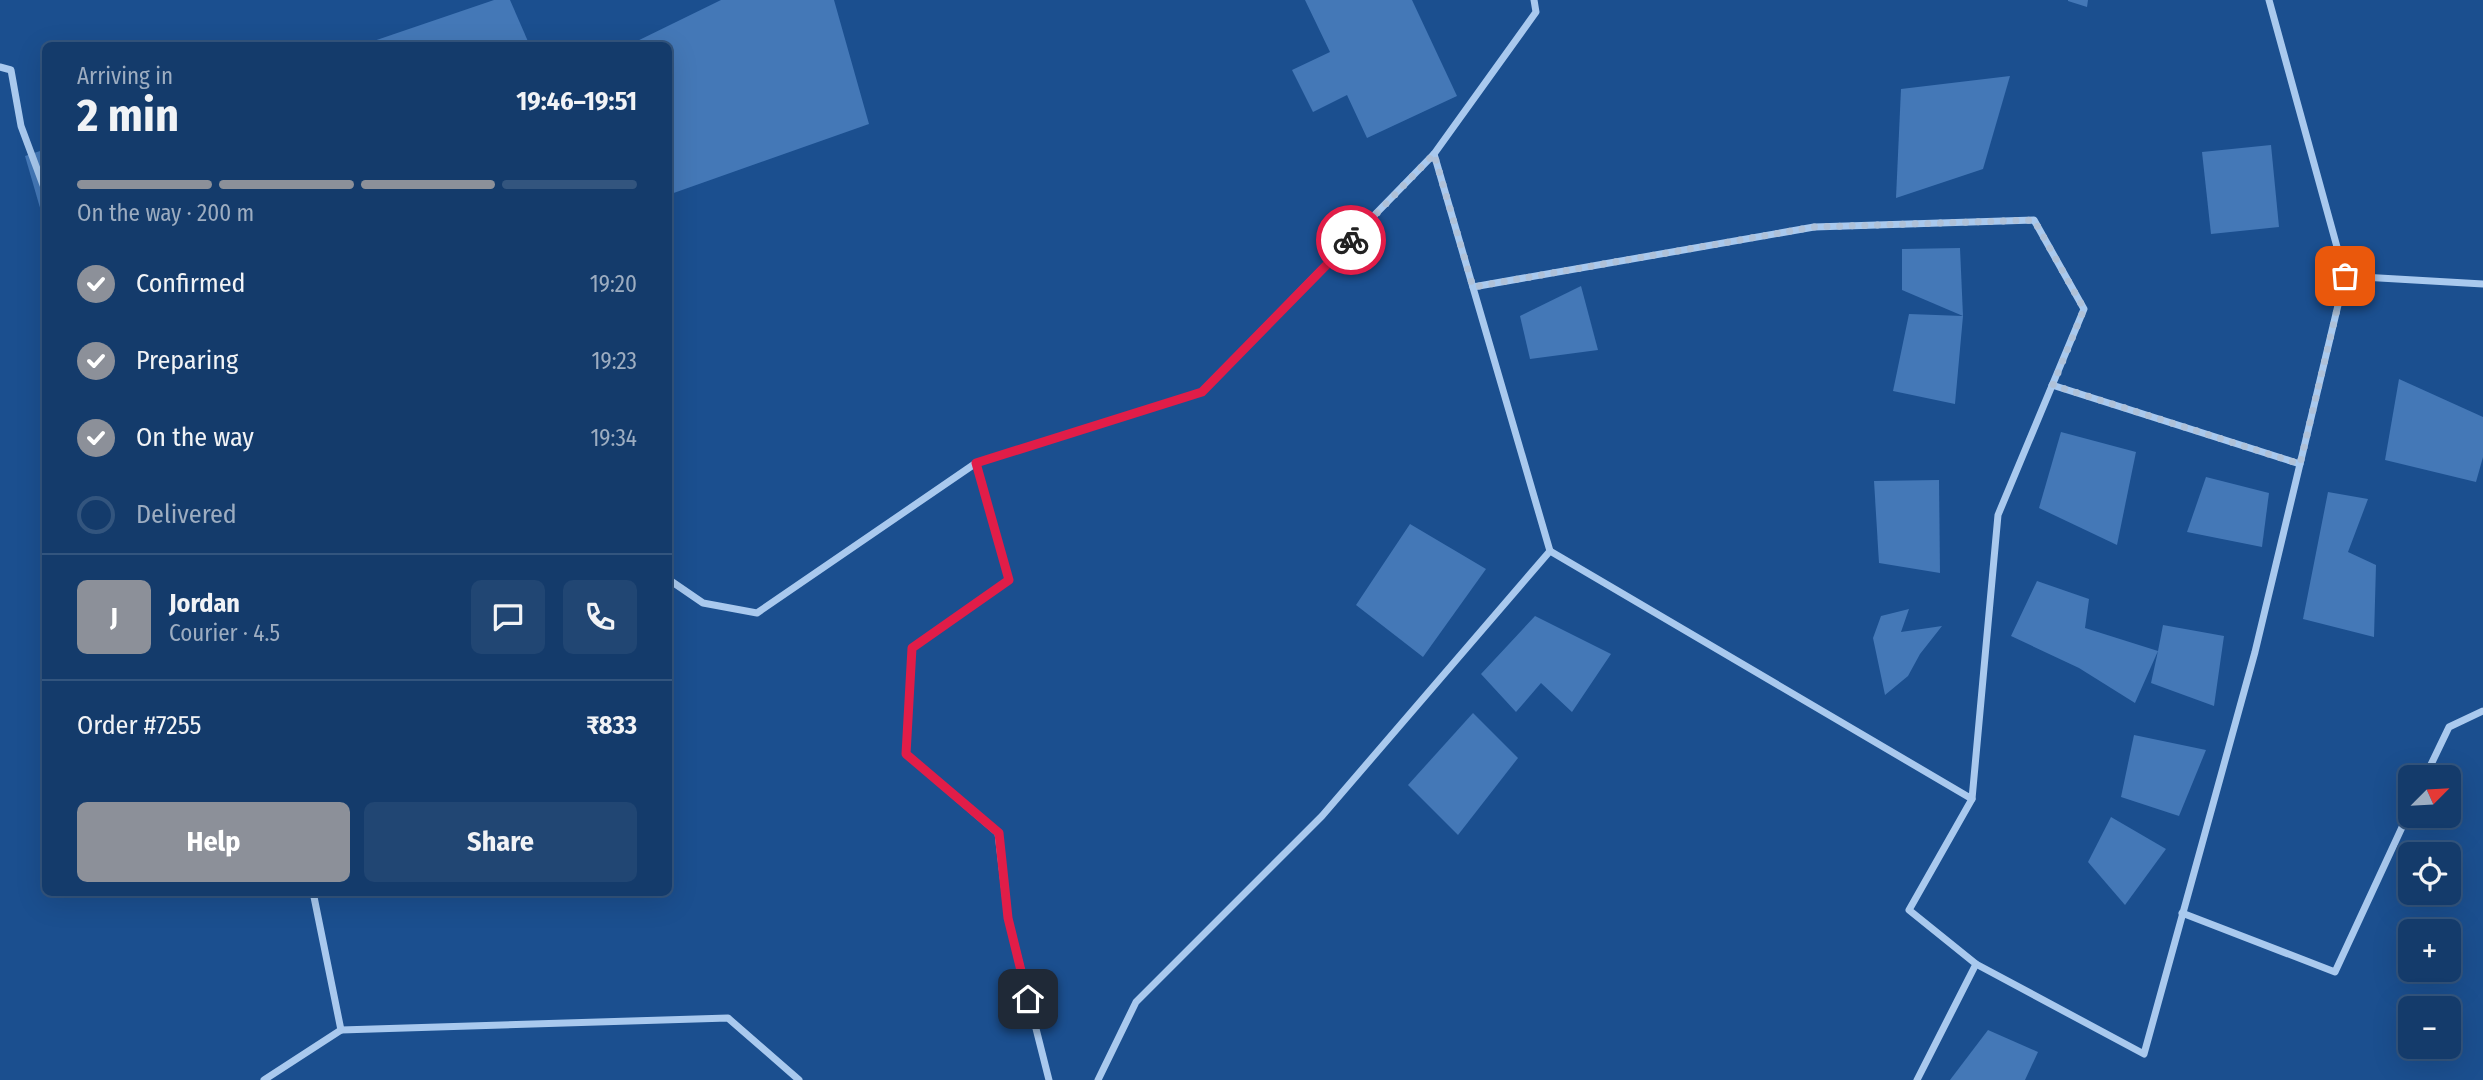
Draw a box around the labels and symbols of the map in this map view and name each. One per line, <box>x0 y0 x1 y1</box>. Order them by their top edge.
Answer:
courier <box>1316 205 1386 275</box>
pin <box>2315 246 2375 306</box>
north arrow <box>2398 765 2460 828</box>
pin <box>998 969 1058 1029</box>

